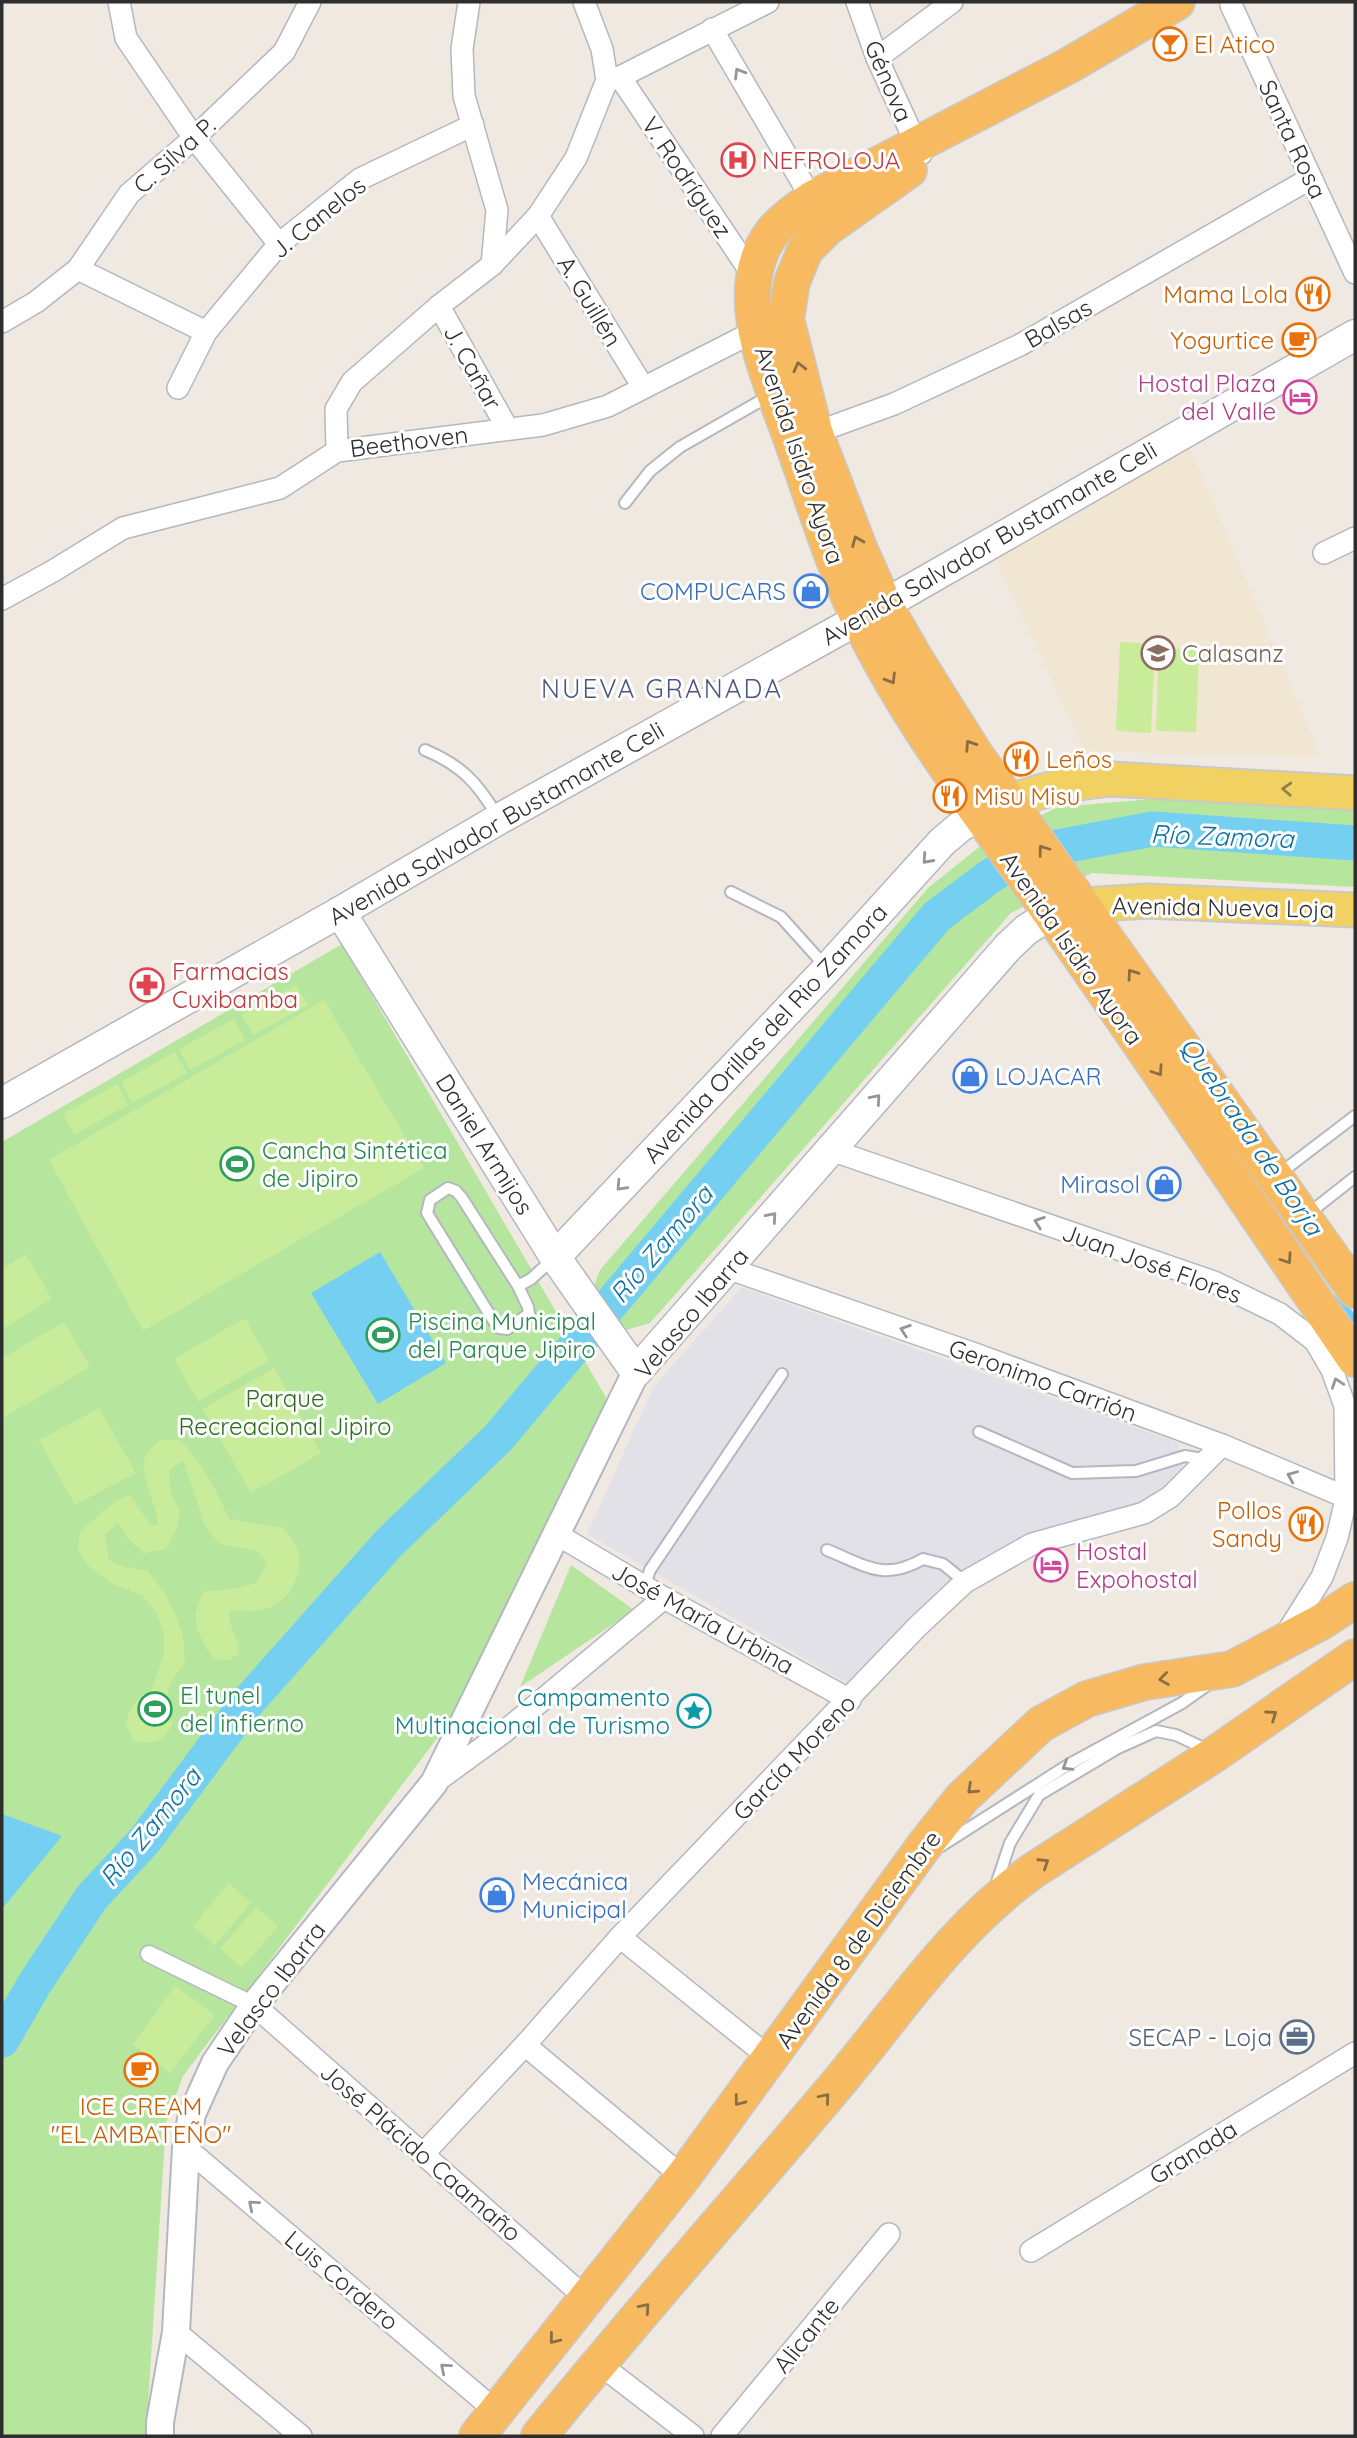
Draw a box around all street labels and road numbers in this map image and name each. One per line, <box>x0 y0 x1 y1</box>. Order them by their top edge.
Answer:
street label: Génova <box>858 36 920 126</box>
street label: Santa Rosa <box>1252 75 1334 203</box>
street label: C. Silva P. <box>127 110 221 200</box>
street label: V. Rodríguez <box>635 111 739 243</box>
street label: J. Canelos <box>265 170 371 264</box>
street label: A. Guillén <box>551 250 629 352</box>
street label: Balsas <box>1019 292 1097 354</box>
street label: J. Cañar <box>437 319 509 415</box>
street label: Avenida Isidro Ayora <box>749 342 851 568</box>
street label: Beethoven <box>348 419 470 463</box>
street label: Avenida Salvador Bustamante Celi <box>816 434 1162 652</box>
street label: Avenida Salvador Bustamante Celi <box>323 714 669 932</box>
street label: Avenida Isidro Ayora <box>994 846 1150 1050</box>
street label: Avenida Nueva Loja <box>1112 890 1334 924</box>
street label: Avenida Orillas del Rio Zamora <box>637 897 893 1169</box>
street label: Daniel Armijos <box>430 1068 540 1220</box>
street label: Juan José Flores <box>1058 1217 1246 1309</box>
street label: Velasco Ibarra <box>628 1241 754 1385</box>
street label: Geronimo Carrión <box>945 1332 1141 1428</box>
street label: José María Urbina <box>607 1555 799 1681</box>
street label: García Moreno <box>726 1688 862 1826</box>
street label: Avenida 8 de Diciembre <box>769 1824 947 2054</box>
street label: Velasco Ibarra <box>210 1915 332 2063</box>
street label: José Plácido Caamaño <box>314 2056 528 2248</box>
street label: Granada <box>1144 2113 1242 2191</box>
street label: Luis Cordero <box>279 2224 405 2336</box>
street label: Alicante <box>766 2291 846 2379</box>

